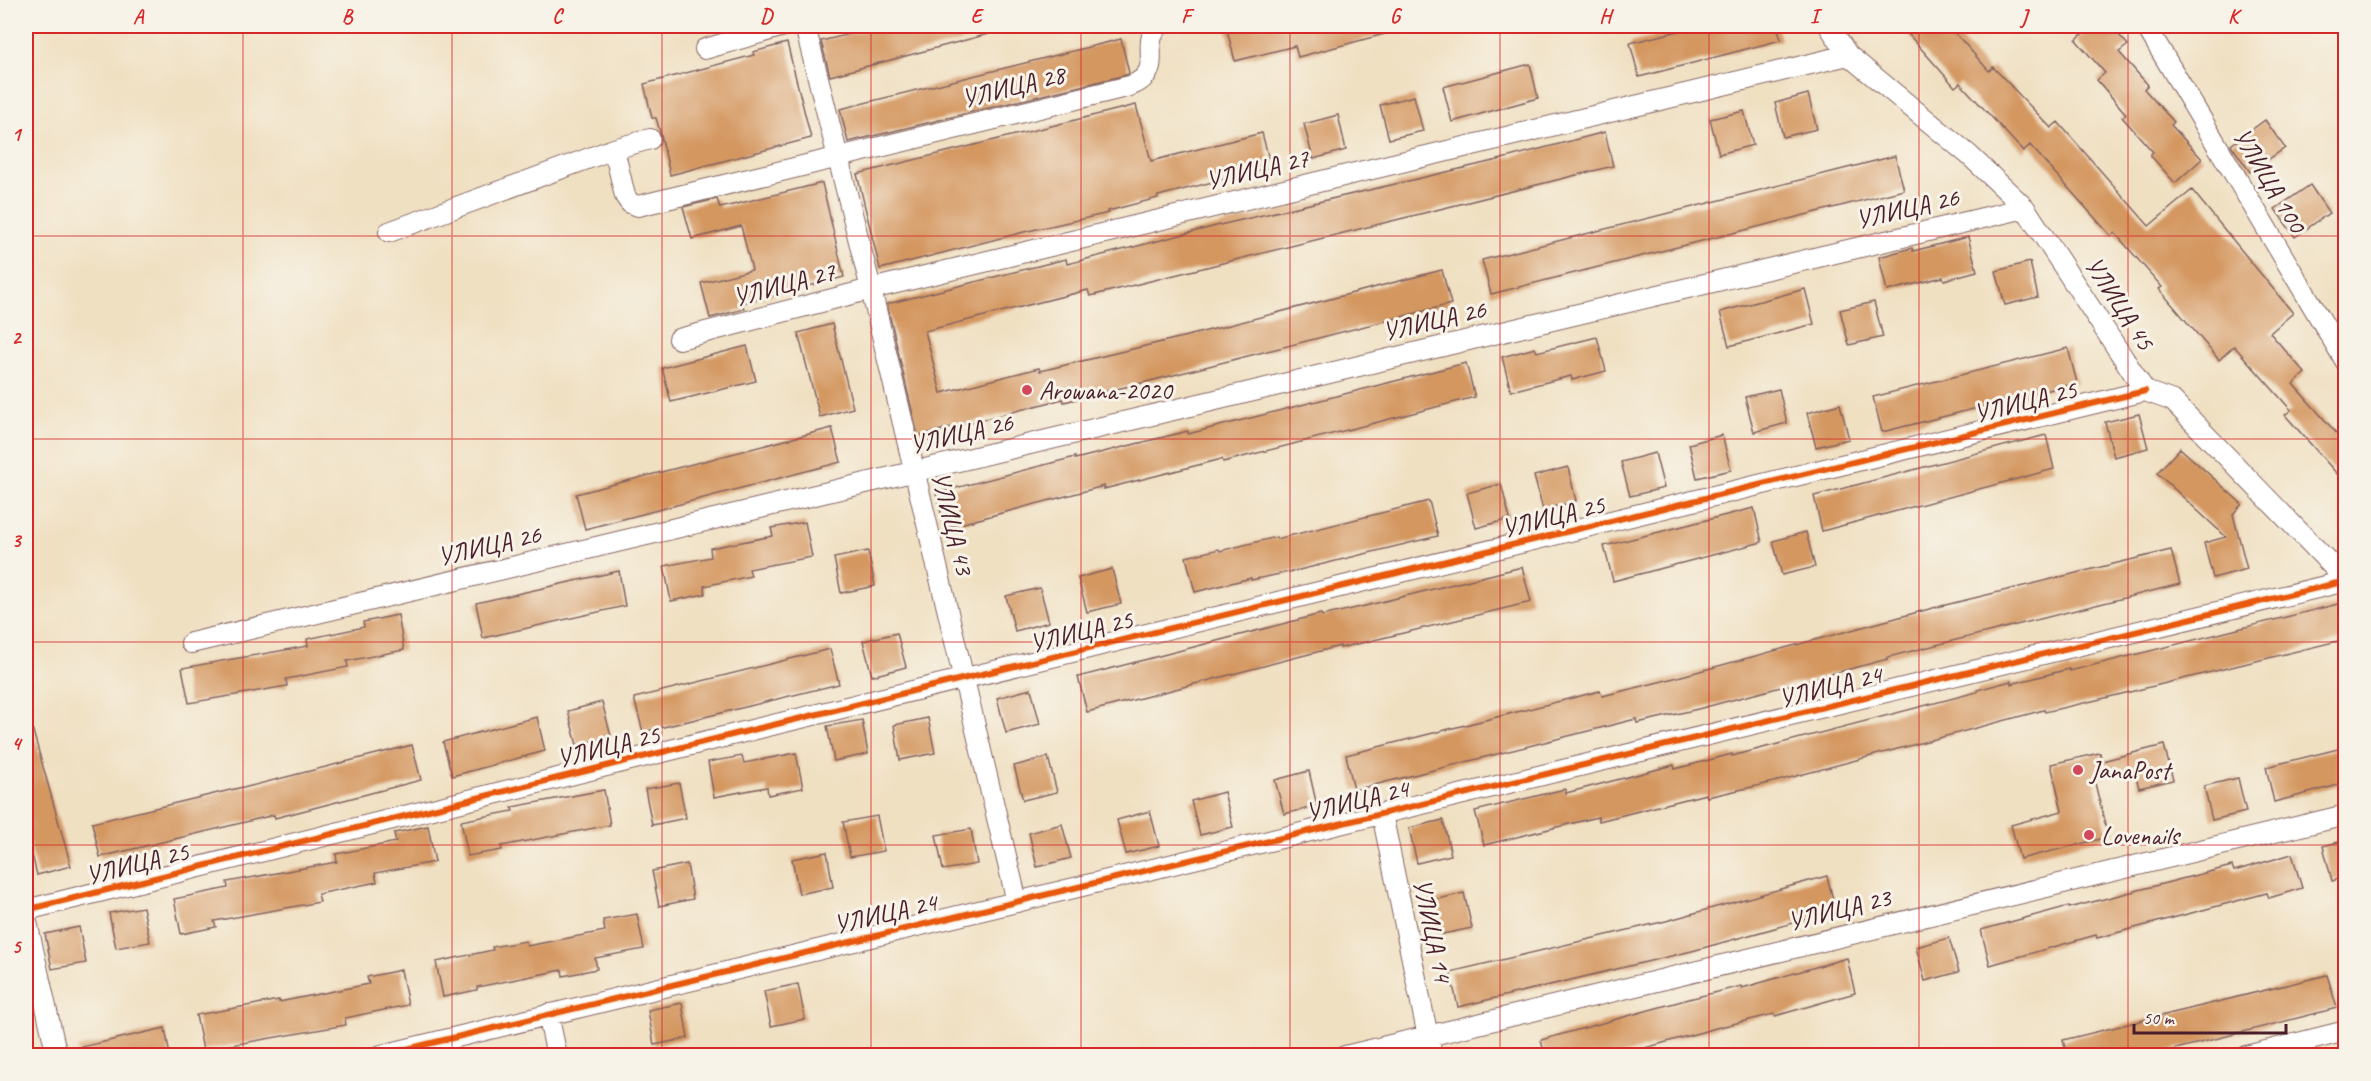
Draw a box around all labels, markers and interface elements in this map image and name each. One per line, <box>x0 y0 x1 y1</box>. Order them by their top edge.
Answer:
text: A <box>133 4 145 29</box>
text: B <box>342 4 354 29</box>
text: C <box>552 4 564 29</box>
text: D <box>760 4 774 29</box>
text: E <box>971 4 985 29</box>
text: F <box>1181 4 1195 29</box>
text: G <box>1390 4 1403 29</box>
text: H <box>1599 4 1614 29</box>
text: I <box>1810 4 1823 29</box>
text: J <box>2019 4 2031 29</box>
text: K <box>2228 4 2242 29</box>
street label: УЛИЦА 28 <box>958 57 1070 115</box>
text: 1 <box>12 122 23 147</box>
street label: УЛИЦА 100 <box>2225 122 2315 241</box>
street label: УЛИЦА 27 <box>1202 141 1313 197</box>
street label: УЛИЦА 26 <box>1852 180 1963 236</box>
street label: УЛИЦА 45 <box>2077 250 2163 357</box>
street label: УЛИЦА 27 <box>729 255 840 314</box>
street label: УЛИЦА 26 <box>1379 292 1490 348</box>
text: 2 <box>12 325 23 350</box>
street label: УЛИЦА 25 <box>1970 372 2081 430</box>
place label: Arowana-2020 <box>1039 374 1174 407</box>
marker: Arowana-2020 <box>1020 383 1034 397</box>
street label: УЛИЦА 26 <box>906 405 1017 461</box>
street label: УЛИЦА 43 <box>924 468 982 580</box>
street label: УЛИЦА 25 <box>1498 487 1609 545</box>
street label: УЛИЦА 26 <box>434 517 545 573</box>
text: 3 <box>12 528 23 553</box>
street label: УЛИЦА 25 <box>1026 602 1137 660</box>
street label: УЛИЦА 24 <box>1775 657 1887 715</box>
street label: УЛИЦА 25 <box>553 717 664 775</box>
text: 4 <box>12 731 24 756</box>
place label: JanaPost <box>2088 754 2173 787</box>
marker: JanaPost <box>2071 763 2085 777</box>
street label: УЛИЦА 24 <box>1302 771 1414 829</box>
place label: Lovenails <box>2101 819 2181 852</box>
marker: Lovenails <box>2082 828 2096 842</box>
street label: УЛИЦА 25 <box>82 834 193 892</box>
street label: УЛИЦА 14 <box>1405 875 1460 987</box>
street label: УЛИЦА 23 <box>1784 880 1896 938</box>
street label: УЛИЦА 24 <box>830 885 942 941</box>
text: 5 <box>12 934 23 959</box>
scale bar <box>2134 997 2286 1035</box>
text: 50 m <box>2143 1007 2176 1029</box>

